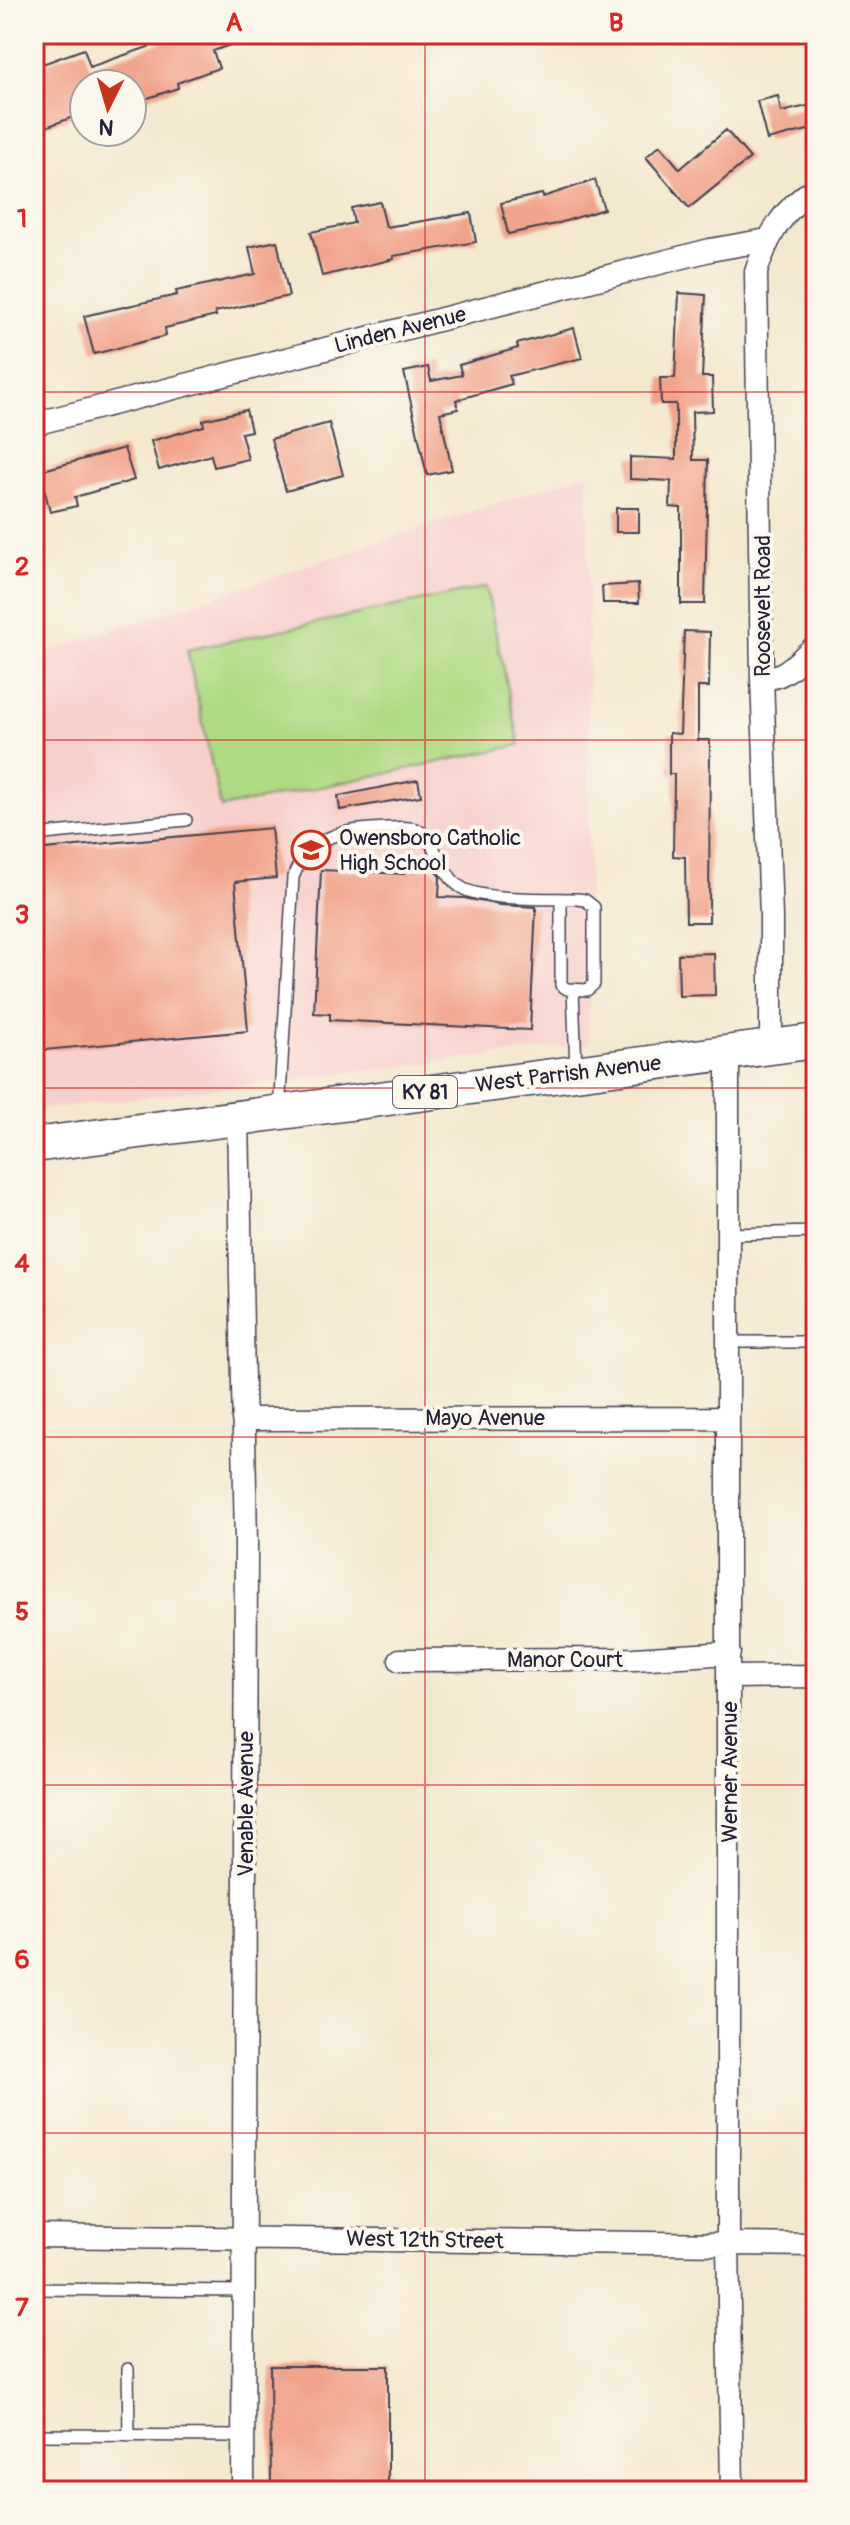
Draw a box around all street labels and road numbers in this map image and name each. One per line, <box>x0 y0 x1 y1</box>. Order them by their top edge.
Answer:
street label: Linden Avenue <box>331 300 469 360</box>
street label: Roosevelt Road <box>749 535 777 677</box>
street label: West Parrish Avenue <box>474 1049 663 1099</box>
road number: KY 81 <box>393 1076 457 1108</box>
street label: Mayo Avenue <box>425 1404 545 1432</box>
street label: Manor Court <box>507 1646 623 1674</box>
street label: Werner Avenue <box>716 1701 744 1843</box>
street label: Venable Avenue <box>232 1731 260 1877</box>
street label: West 12th Street <box>346 2225 504 2255</box>

